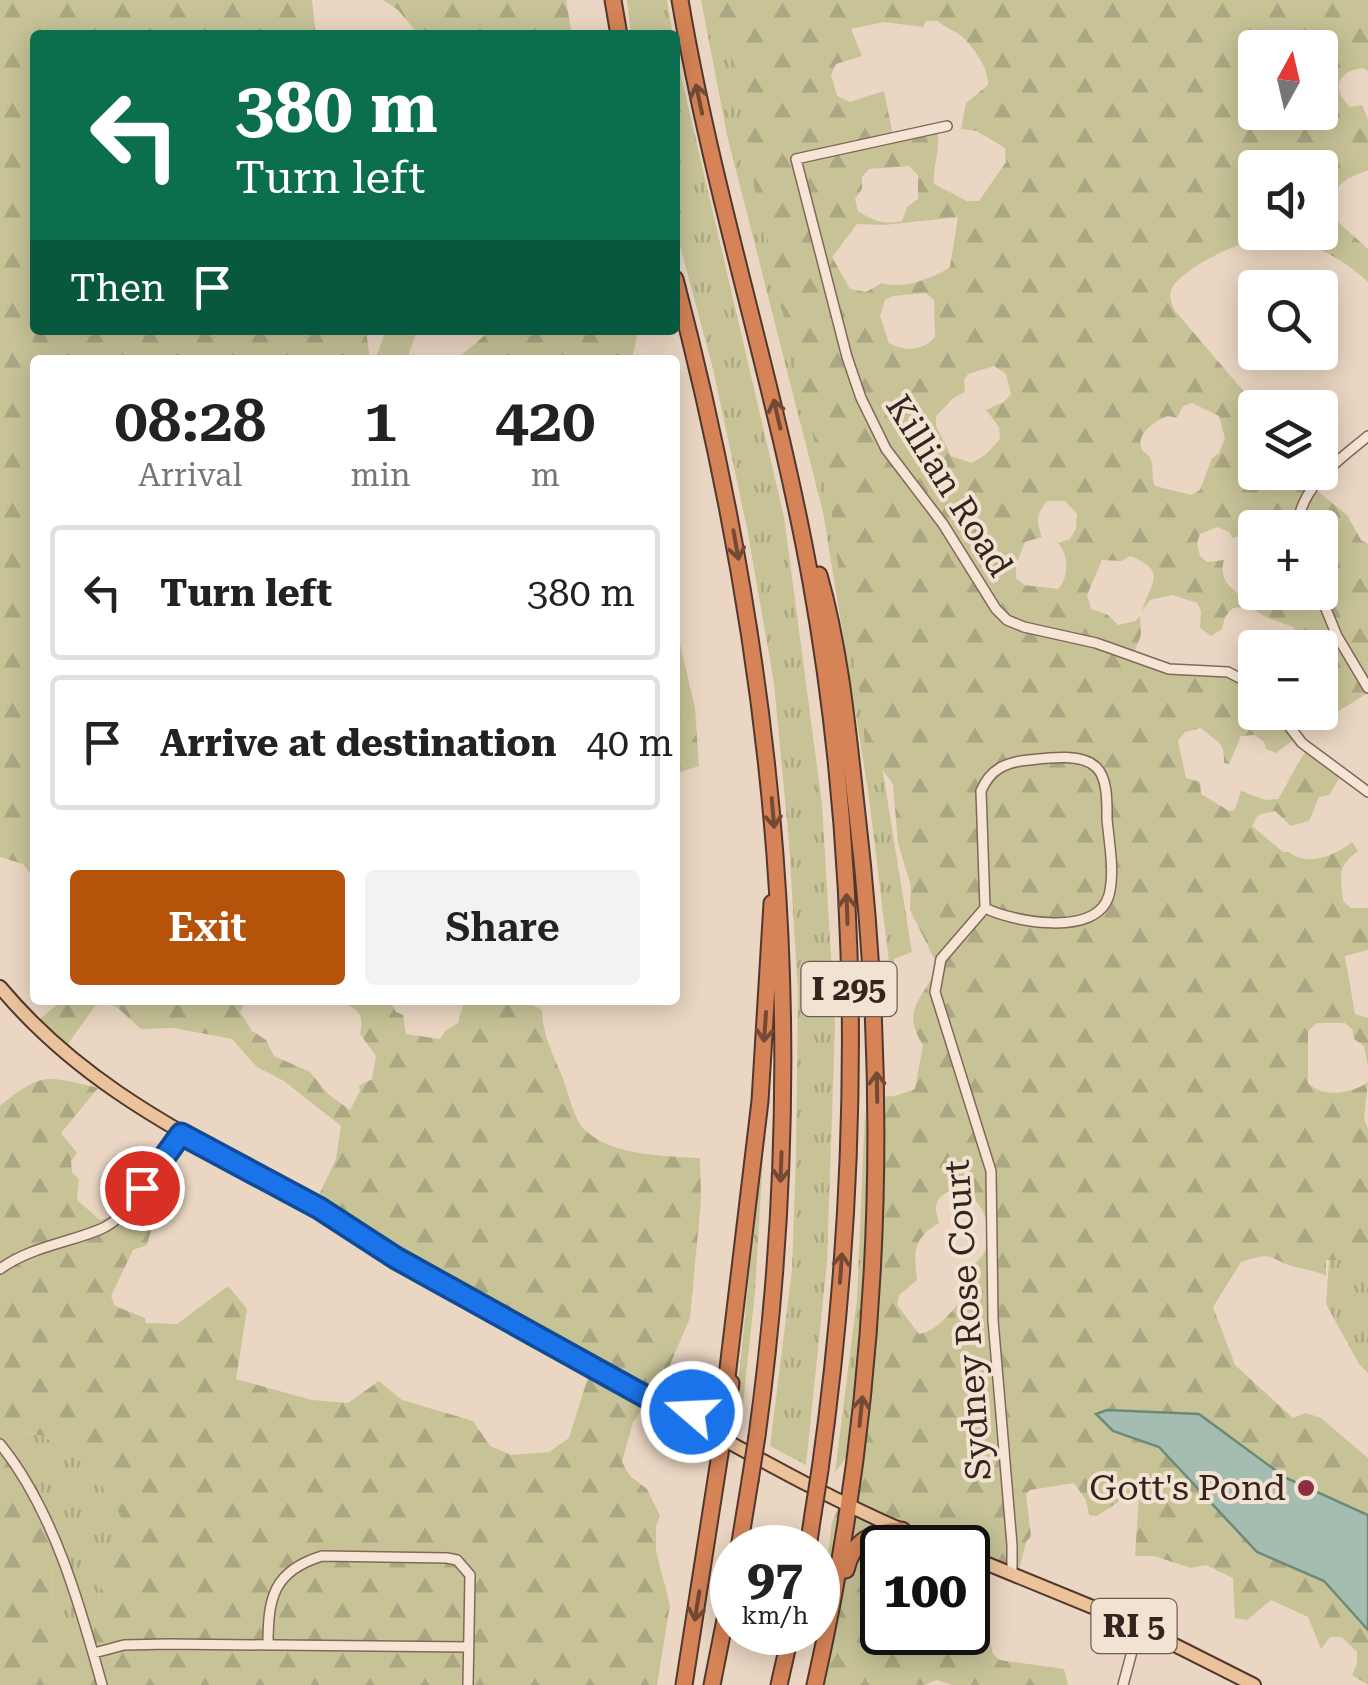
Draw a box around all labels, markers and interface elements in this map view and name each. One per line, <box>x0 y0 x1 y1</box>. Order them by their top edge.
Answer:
north arrow <box>1238 30 1338 130</box>
map controls <box>1238 30 1338 730</box>
text: 380 m <box>235 67 438 149</box>
icon: left <box>70 70 200 200</box>
one-way arrow <box>689 84 708 116</box>
button: sound <box>1238 150 1338 250</box>
text: Turn left <box>235 151 425 204</box>
icon: arrive <box>185 260 240 315</box>
text: Then <box>70 266 165 310</box>
button: search <box>1238 270 1338 370</box>
text: 08:28 <box>114 385 266 456</box>
text: 1 <box>364 385 397 456</box>
text: 420 <box>495 385 596 456</box>
street label: Killian Road <box>877 388 1021 584</box>
button: layers <box>1238 390 1338 490</box>
one-way arrow <box>767 399 785 431</box>
text: Arrival <box>138 456 242 494</box>
text: min <box>351 456 411 494</box>
text: m <box>531 456 560 494</box>
button: + <box>1238 510 1338 610</box>
one-way arrow <box>727 528 746 560</box>
icon: left <box>75 565 130 620</box>
text: Turn left <box>160 571 332 615</box>
text: 380 m <box>527 571 635 615</box>
button: − <box>1238 630 1338 730</box>
icon: arrive <box>75 715 130 770</box>
text: Arrive at destination <box>160 721 556 765</box>
text: 40 m <box>586 721 673 765</box>
one-way arrow <box>764 796 783 829</box>
button: Exit <box>70 870 345 985</box>
button: Share <box>365 870 640 985</box>
one-way arrow <box>837 893 856 925</box>
road number: I 295 <box>802 962 896 1016</box>
one-way arrow <box>756 1010 775 1042</box>
one-way arrow <box>867 1071 886 1103</box>
pin <box>100 1146 185 1231</box>
one-way arrow <box>772 1150 791 1182</box>
street label: Sydney Rose Court <box>936 1158 1000 1482</box>
icon: arrive <box>115 1161 170 1216</box>
one-way arrow <box>832 1253 851 1285</box>
position arrow <box>640 1360 744 1464</box>
one-way arrow <box>852 1396 871 1428</box>
place label: Gott's Pond <box>1089 1468 1286 1509</box>
marker: Gott's Pond <box>1295 1477 1317 1499</box>
speed limit sign: 100 <box>860 1525 990 1655</box>
text: 97 <box>747 1549 803 1607</box>
one-way arrow <box>687 1589 705 1622</box>
road number: RI 5 <box>1092 1599 1176 1653</box>
text: km/h <box>742 1601 808 1630</box>

